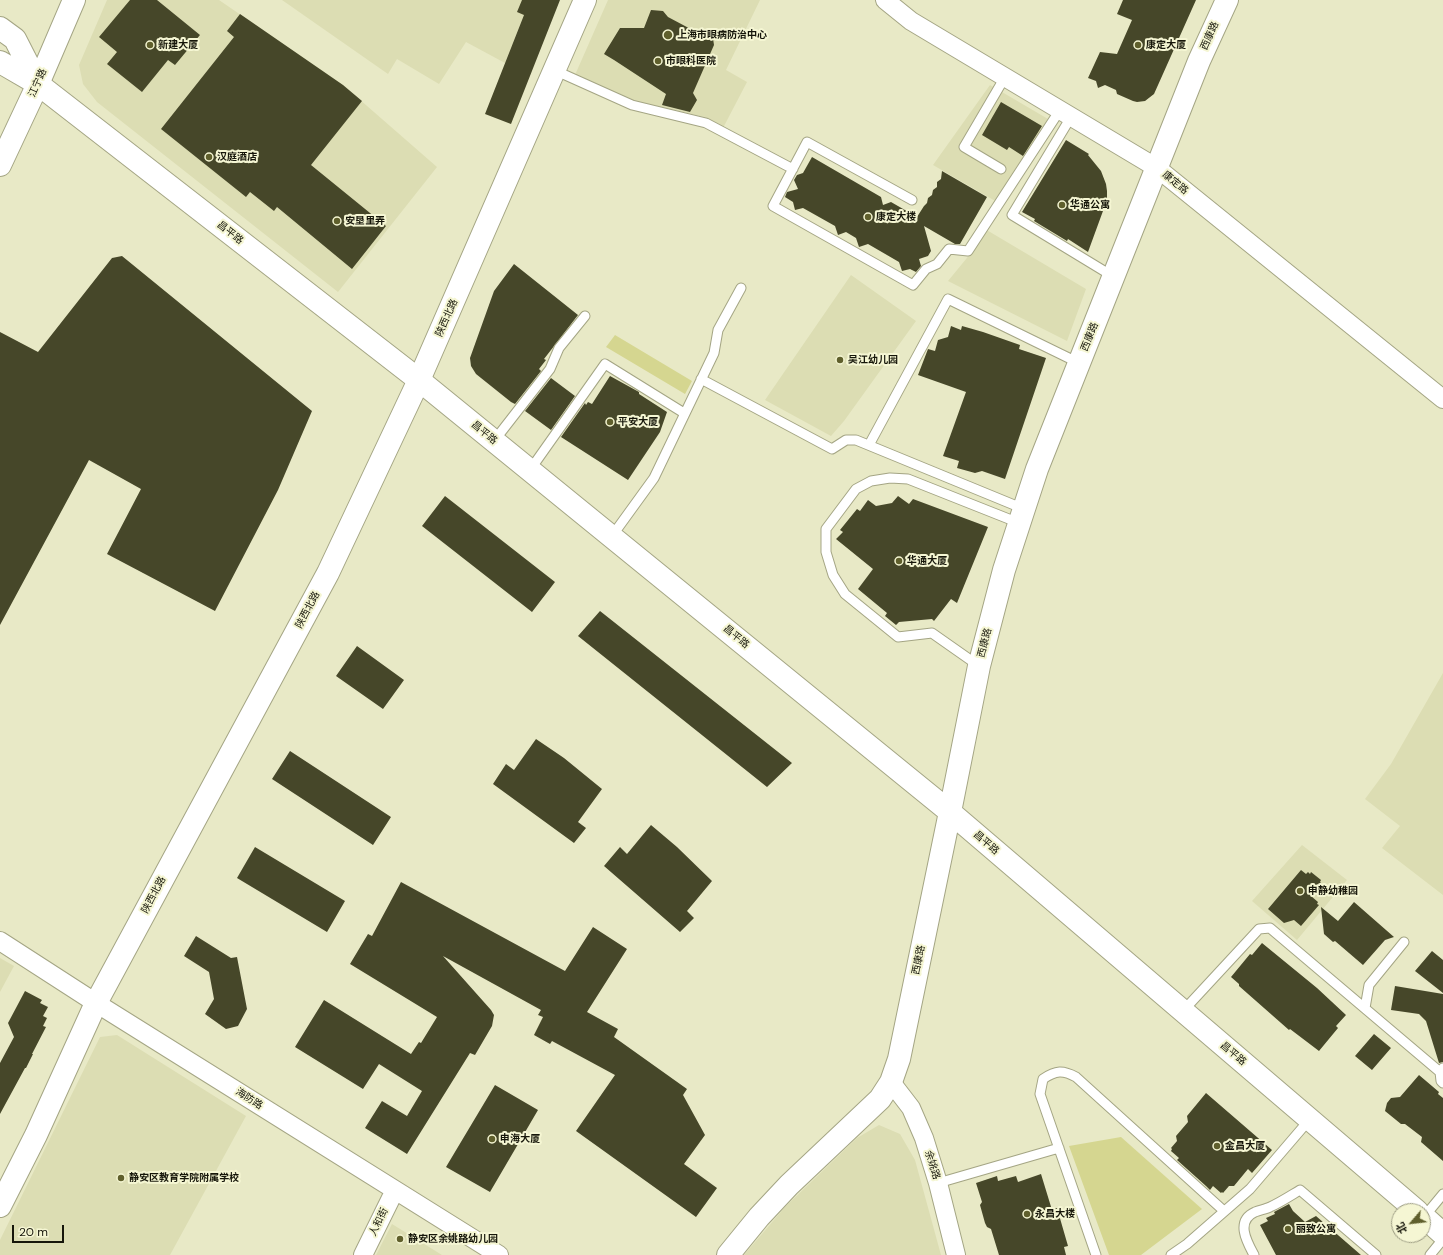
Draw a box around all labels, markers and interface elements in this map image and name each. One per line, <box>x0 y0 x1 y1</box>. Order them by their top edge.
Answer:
street label: 西康路 <box>1198 20 1222 52</box>
marker: 上海市眼病防治中心 <box>662 29 674 41</box>
place label: 上海市眼病防治中心 <box>677 29 767 41</box>
place label: 新建大厦 <box>158 39 198 51</box>
place label: 康定大厦 <box>1146 39 1186 51</box>
marker: 新建大厦 <box>145 40 155 50</box>
marker: 康定大厦 <box>1133 40 1143 50</box>
place label: 市眼科医院 <box>666 55 716 67</box>
marker: 市眼科医院 <box>653 56 663 66</box>
street label: 江宁路 <box>26 67 50 99</box>
place label: 汉庭酒店 <box>217 151 257 163</box>
marker: 汉庭酒店 <box>204 152 214 162</box>
street label: 康定路 <box>1160 169 1190 197</box>
place label: 华通公寓 <box>1070 199 1110 211</box>
marker: 华通公寓 <box>1057 200 1067 210</box>
place label: 康定大楼 <box>876 211 916 223</box>
marker: 康定大楼 <box>863 212 873 222</box>
place label: 安垦里弄 <box>345 215 385 227</box>
marker: 安垦里弄 <box>332 216 342 226</box>
street label: 昌平路 <box>214 219 246 247</box>
street label: 陕西北路 <box>433 297 461 339</box>
street label: 西康路 <box>1079 321 1101 353</box>
place label: 吴江幼儿园 <box>848 354 898 366</box>
marker: 吴江幼儿园 <box>835 355 845 365</box>
place label: 平安大厦 <box>618 416 658 428</box>
marker: 平安大厦 <box>605 417 615 427</box>
street label: 昌平路 <box>469 419 499 447</box>
place label: 华通大厦 <box>907 555 947 567</box>
marker: 华通大厦 <box>894 556 904 566</box>
street label: 陕西北路 <box>293 590 323 630</box>
street label: 昌平路 <box>721 623 751 651</box>
street label: 西康路 <box>975 627 995 659</box>
street label: 昌平路 <box>971 829 1001 857</box>
street label: 陕西北路 <box>139 875 169 915</box>
place label: 申静幼稚园 <box>1308 885 1358 897</box>
marker: 申静幼稚园 <box>1295 886 1305 896</box>
street label: 西康路 <box>910 944 928 976</box>
street label: 昌平路 <box>1218 1040 1248 1068</box>
street label: 海防路 <box>233 1086 265 1112</box>
place label: 申海大厦 <box>500 1133 540 1145</box>
marker: 申海大厦 <box>487 1134 497 1144</box>
place label: 金昌大厦 <box>1225 1140 1265 1152</box>
marker: 金昌大厦 <box>1212 1141 1222 1151</box>
street label: 余姚路 <box>922 1149 942 1181</box>
place label: 静安区教育学院附属学校 <box>129 1172 239 1184</box>
marker: 静安区教育学院附属学校 <box>116 1173 126 1183</box>
north arrow <box>1391 1203 1431 1243</box>
street label: 人和街 <box>367 1206 391 1238</box>
place label: 永昌大楼 <box>1035 1208 1075 1220</box>
marker: 永昌大楼 <box>1022 1209 1032 1219</box>
scale bar <box>14 1217 66 1243</box>
text: 北 <box>1393 1220 1410 1236</box>
place label: 丽致公寓 <box>1296 1223 1336 1235</box>
text: 20 m <box>19 1224 48 1240</box>
marker: 丽致公寓 <box>1283 1224 1293 1234</box>
place label: 静安区余姚路幼儿园 <box>408 1233 498 1245</box>
marker: 静安区余姚路幼儿园 <box>395 1234 405 1244</box>

